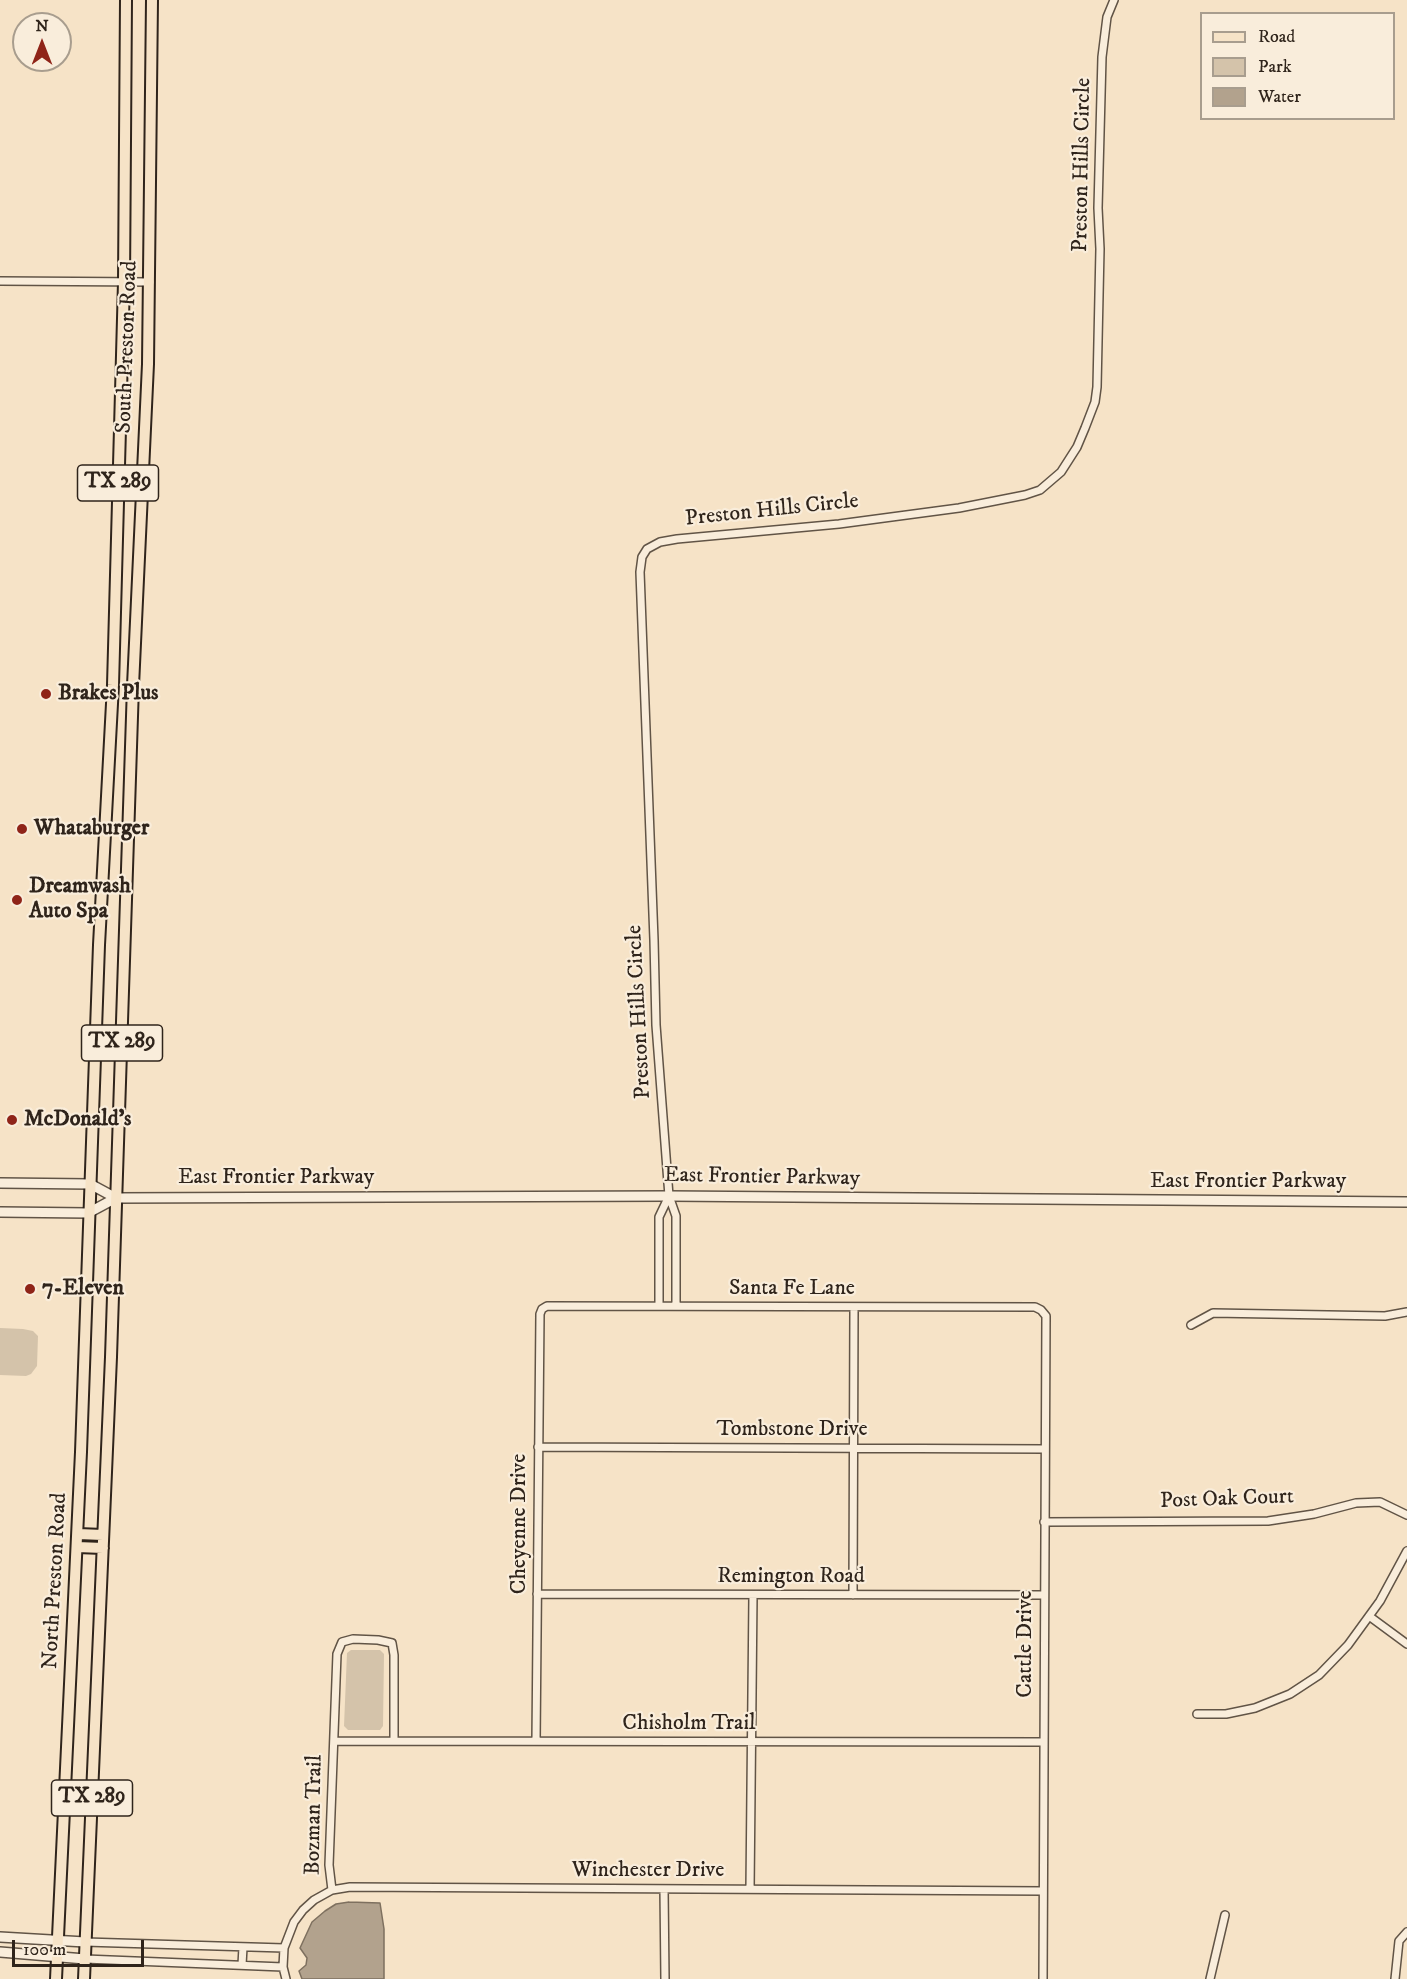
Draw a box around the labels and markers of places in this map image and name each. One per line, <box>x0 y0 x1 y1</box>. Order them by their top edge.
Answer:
place label: Brakes Plus <box>58 681 158 707</box>
marker: Brakes Plus <box>39 687 53 701</box>
place label: Whataburger <box>34 816 149 842</box>
marker: Whataburger <box>15 822 29 836</box>
place label: Dreamwash Auto Spa <box>29 874 131 926</box>
marker: Dreamwash Auto Spa <box>10 893 24 907</box>
place label: McDonald's <box>24 1107 131 1133</box>
marker: McDonald's <box>5 1113 19 1127</box>
place label: 7-Eleven <box>42 1276 124 1302</box>
marker: 7-Eleven <box>23 1282 37 1296</box>

